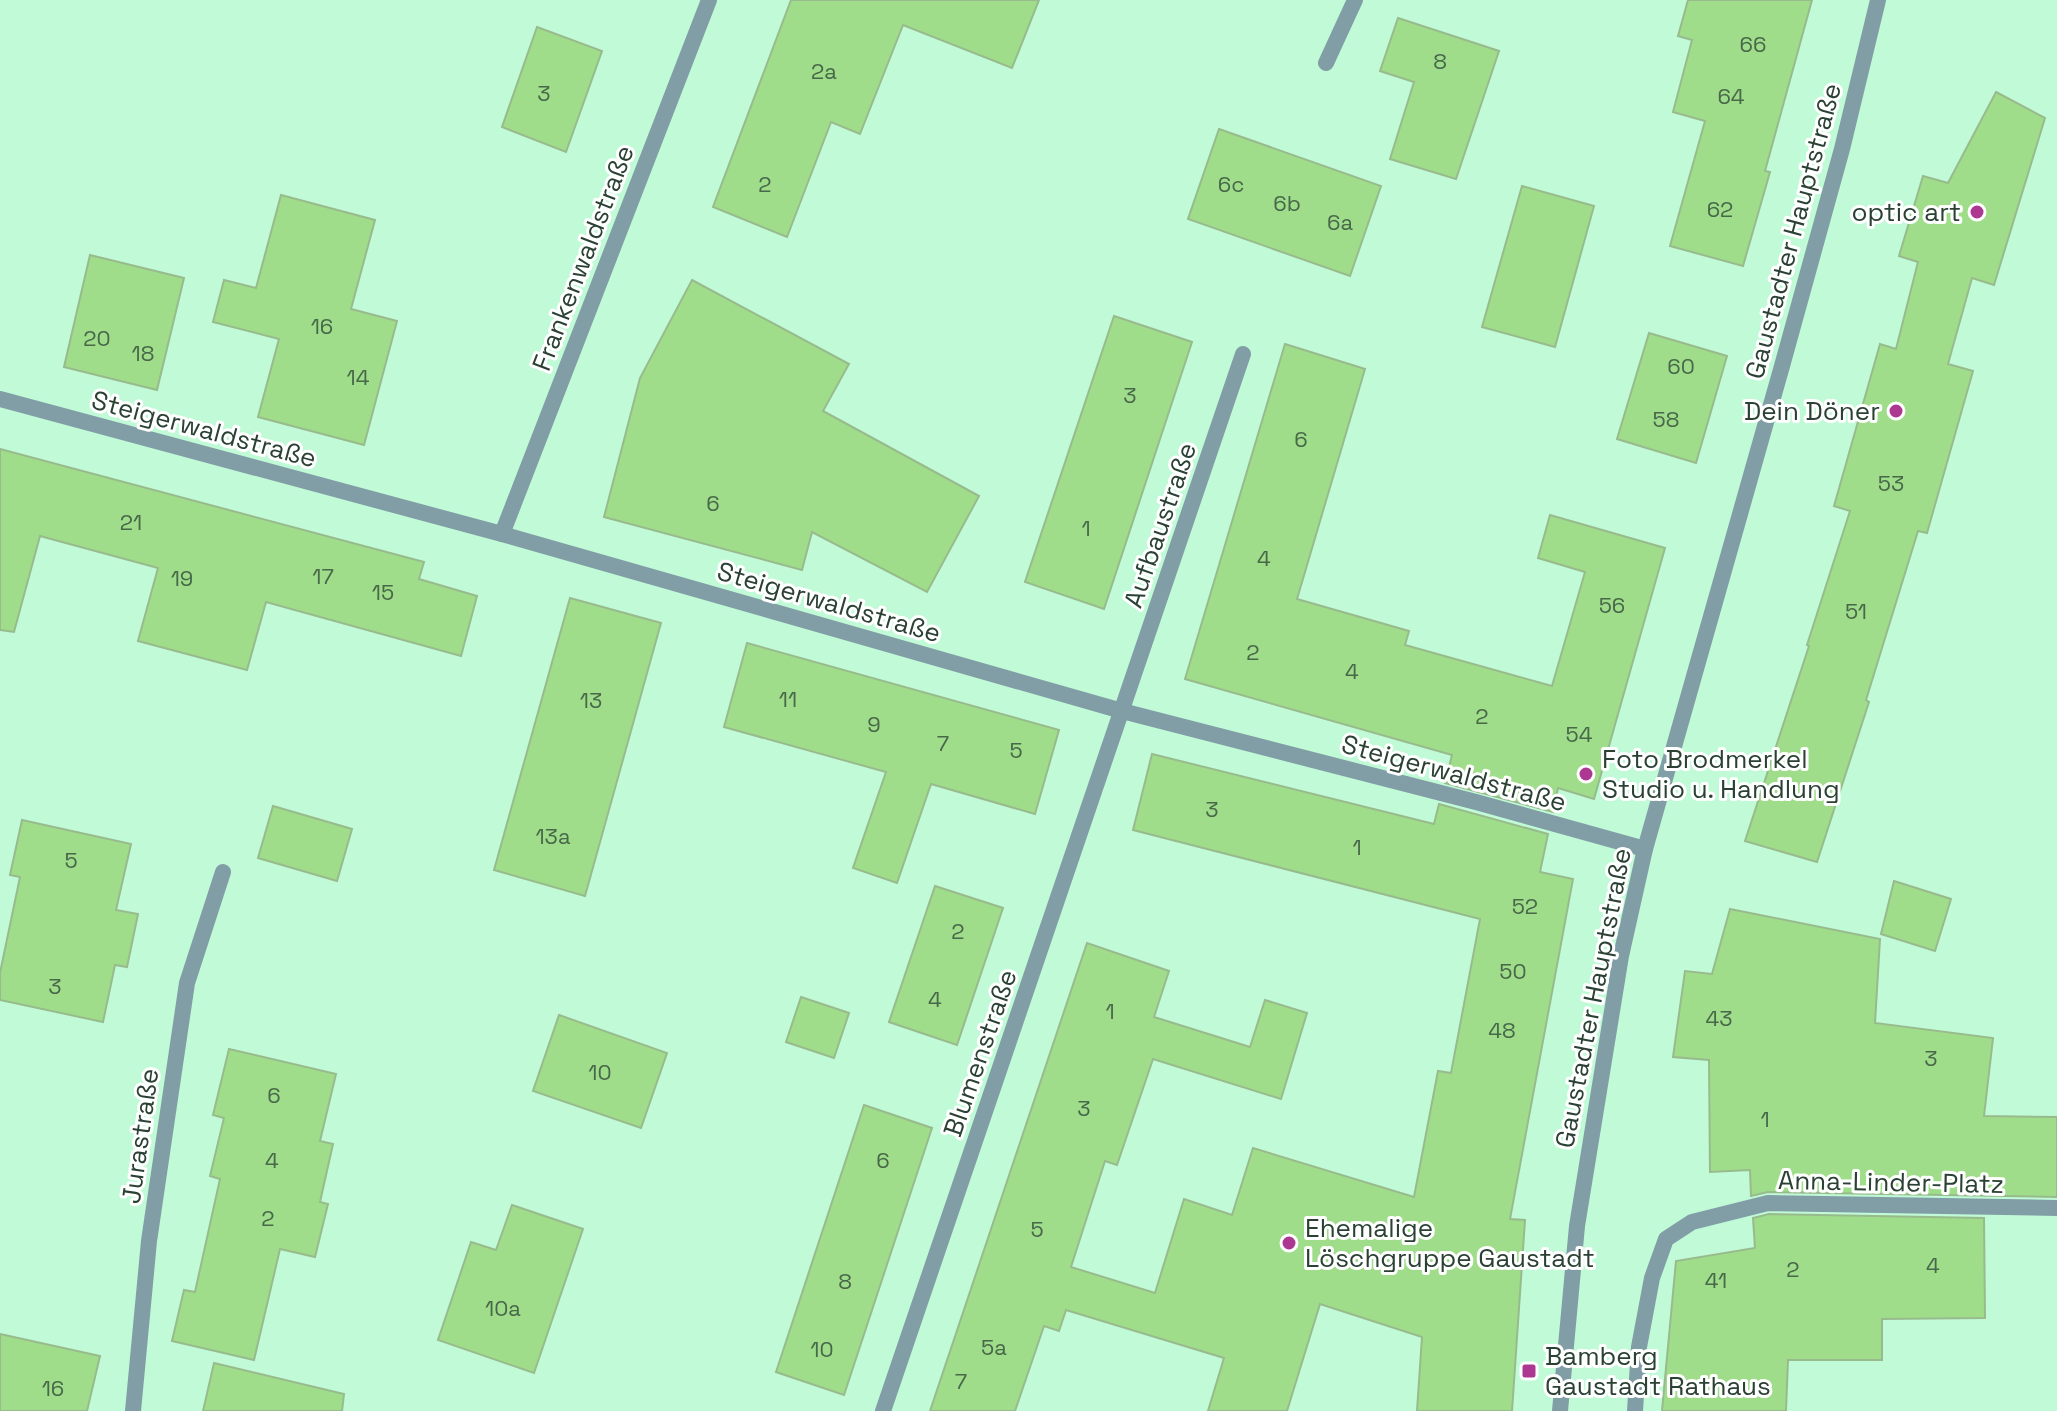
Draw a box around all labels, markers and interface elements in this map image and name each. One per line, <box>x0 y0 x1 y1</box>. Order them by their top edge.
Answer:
house number: 66 <box>1740 30 1766 58</box>
house number: 8 <box>1433 47 1447 75</box>
house number: 2a <box>811 57 837 85</box>
house number: 3 <box>537 79 551 107</box>
street label: Gaustadter Hauptstraße <box>1737 79 1849 383</box>
house number: 64 <box>1717 82 1745 110</box>
street label: Frankenwaldstraße <box>524 140 642 376</box>
house number: 2 <box>758 170 772 198</box>
house number: 6c <box>1218 170 1244 198</box>
house number: 6b <box>1273 189 1301 217</box>
house number: 62 <box>1707 195 1733 223</box>
place label: optic art <box>1851 195 1961 229</box>
marker: optic art <box>1968 203 1986 221</box>
house number: 6a <box>1327 208 1353 236</box>
house number: 16 <box>311 312 333 340</box>
house number: 20 <box>83 324 111 352</box>
house number: 18 <box>132 339 154 367</box>
house number: 60 <box>1667 352 1695 380</box>
house number: 14 <box>347 363 370 391</box>
house number: 3 <box>1123 381 1137 409</box>
street label: Steigerwaldstraße <box>88 383 320 475</box>
place label: Dein Döner <box>1744 394 1880 428</box>
marker: Dein Döner <box>1887 402 1905 420</box>
house number: 58 <box>1653 405 1679 433</box>
house number: 6 <box>1294 425 1308 453</box>
street label: Aufbaustraße <box>1116 438 1204 612</box>
house number: 53 <box>1878 469 1904 497</box>
house number: 6 <box>706 489 720 517</box>
house number: 21 <box>120 508 142 536</box>
house number: 1 <box>1081 514 1091 542</box>
house number: 4 <box>1257 544 1271 572</box>
street label: Steigerwaldstraße <box>713 554 945 650</box>
house number: 17 <box>312 562 334 590</box>
house number: 19 <box>171 564 193 592</box>
house number: 15 <box>372 578 394 606</box>
house number: 56 <box>1599 591 1625 619</box>
house number: 51 <box>1845 597 1867 625</box>
house number: 2 <box>1246 638 1260 666</box>
house number: 4 <box>1345 657 1359 685</box>
house number: 11 <box>779 685 797 713</box>
house number: 13 <box>580 686 602 714</box>
house number: 2 <box>1475 702 1489 730</box>
house number: 9 <box>867 710 881 738</box>
house number: 54 <box>1566 720 1593 748</box>
street label: Steigerwaldstraße <box>1338 727 1570 819</box>
house number: 7 <box>937 729 949 757</box>
house number: 5 <box>1009 736 1023 764</box>
place label: Foto Brodmerkel Studio u. Handlung <box>1602 742 1840 806</box>
marker: Foto Brodmerkel Studio u. Handlung <box>1577 765 1595 783</box>
house number: 3 <box>1205 795 1219 823</box>
house number: 13a <box>535 822 571 850</box>
house number: 1 <box>1352 833 1362 861</box>
street label: Gaustadter Hauptstraße <box>1547 845 1639 1151</box>
house number: 5 <box>64 846 78 874</box>
house number: 52 <box>1512 892 1538 920</box>
house number: 2 <box>951 917 965 945</box>
house number: 50 <box>1499 957 1527 985</box>
street label: Blumenstraße <box>936 965 1024 1141</box>
house number: 3 <box>48 972 62 1000</box>
house number: 4 <box>928 985 942 1013</box>
house number: 1 <box>1105 997 1115 1025</box>
house number: 43 <box>1705 1004 1733 1032</box>
house number: 48 <box>1488 1016 1516 1044</box>
house number: 3 <box>1924 1044 1938 1072</box>
house number: 10 <box>588 1058 612 1086</box>
street label: Jurastraße <box>114 1066 166 1206</box>
house number: 6 <box>267 1081 281 1109</box>
house number: 3 <box>1077 1094 1091 1122</box>
house number: 1 <box>1760 1105 1770 1133</box>
house number: 4 <box>265 1146 279 1174</box>
house number: 6 <box>876 1146 890 1174</box>
street label: Anna-Linder-Platz <box>1778 1163 2004 1201</box>
house number: 2 <box>261 1204 275 1232</box>
place label: Ehemalige Löschgruppe Gaustadt <box>1305 1211 1595 1275</box>
house number: 5 <box>1030 1215 1044 1243</box>
marker: Ehemalige Löschgruppe Gaustadt <box>1280 1234 1298 1252</box>
house number: 4 <box>1926 1251 1940 1279</box>
house number: 2 <box>1786 1255 1800 1283</box>
house number: 41 <box>1705 1266 1727 1294</box>
house number: 8 <box>838 1267 852 1295</box>
house number: 10a <box>485 1294 521 1322</box>
house number: 5a <box>981 1333 1007 1361</box>
house number: 10 <box>810 1335 834 1363</box>
place label: Bamberg Gaustadt Rathaus <box>1545 1339 1771 1403</box>
marker: Bamberg Gaustadt Rathaus <box>1520 1362 1538 1380</box>
house number: 7 <box>955 1367 967 1395</box>
house number: 16 <box>42 1374 64 1402</box>

